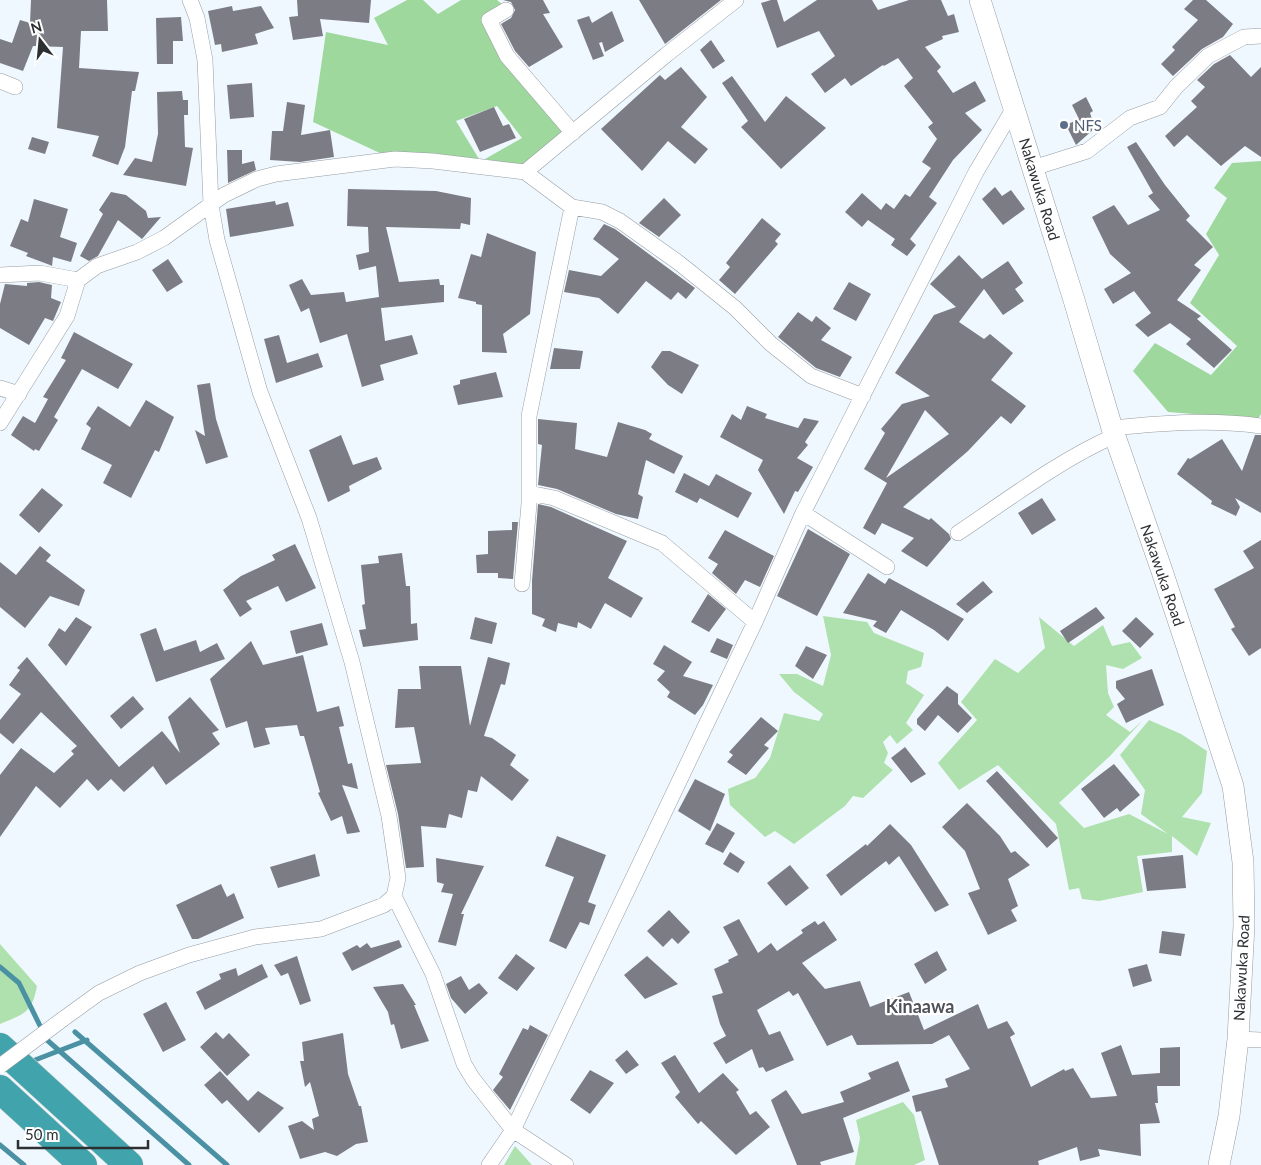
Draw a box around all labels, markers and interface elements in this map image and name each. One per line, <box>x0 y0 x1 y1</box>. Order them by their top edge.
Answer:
north arrow <box>15 15 65 65</box>
text: N <box>29 17 44 37</box>
place label: NFS <box>1074 116 1102 134</box>
marker: NFS <box>1058 119 1070 131</box>
street label: Nakawuka Road <box>1016 136 1064 242</box>
street label: Nakawuka Road <box>1137 522 1189 628</box>
street label: Nakawuka Road <box>1229 915 1253 1021</box>
district label: Kinaawa <box>886 995 954 1017</box>
scale bar <box>18 1118 148 1150</box>
text: 50 m <box>25 1125 59 1143</box>

